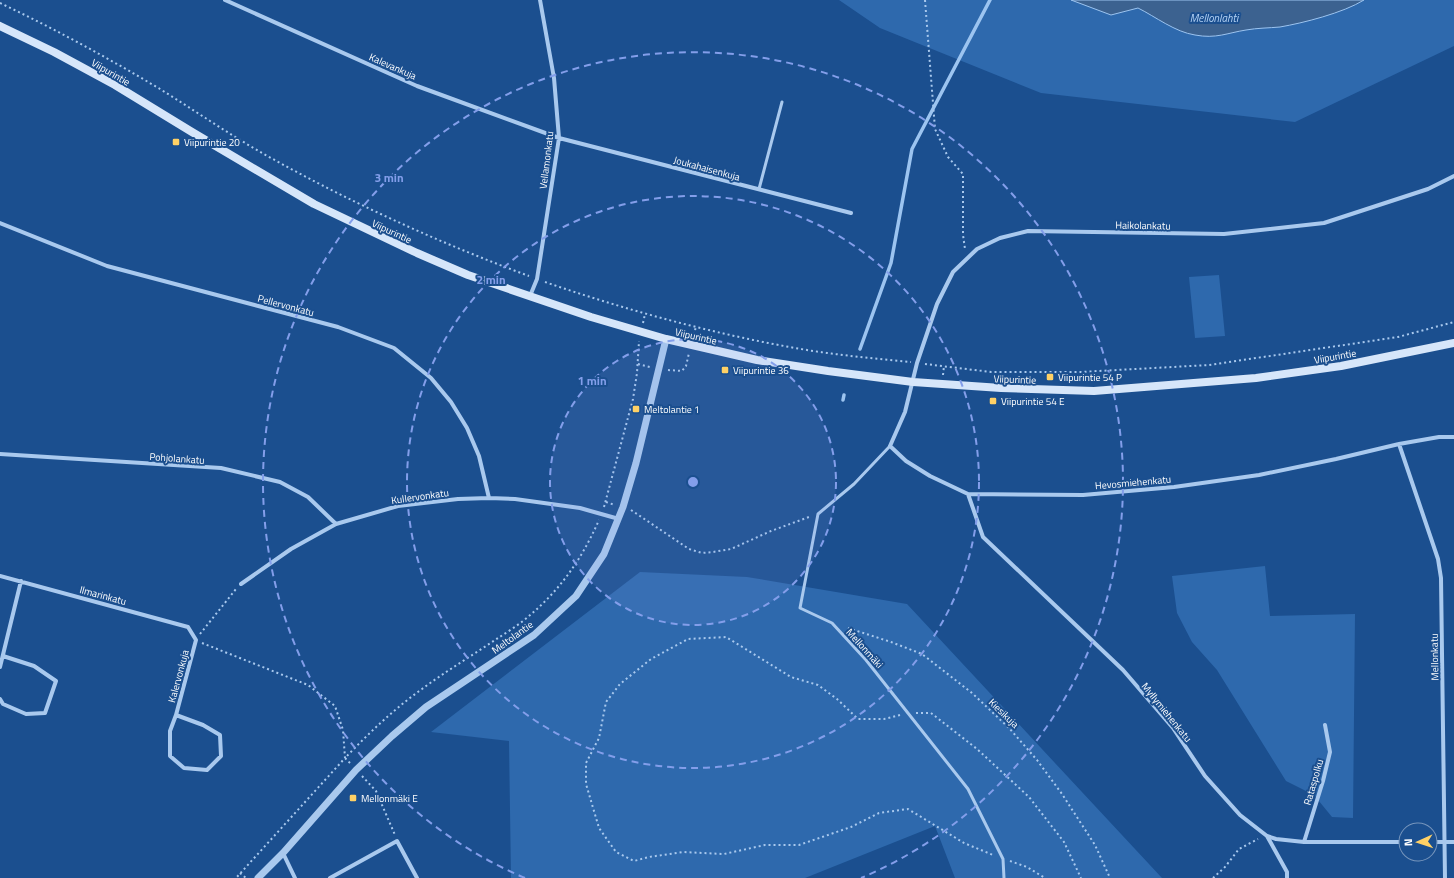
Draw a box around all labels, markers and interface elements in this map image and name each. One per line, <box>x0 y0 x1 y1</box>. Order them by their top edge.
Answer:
water label: Mellonlahti <box>1190 10 1240 26</box>
street label: Kalevankuja <box>367 49 419 84</box>
street label: Viipurintie <box>89 55 133 90</box>
street label: Vellamonkatu <box>536 130 557 190</box>
place label: Viipurintie 20 <box>184 135 240 150</box>
marker: Viipurintie 20 <box>171 137 181 147</box>
street label: Joukahaisenkuja <box>672 152 742 185</box>
text: 3 min <box>374 168 404 187</box>
street label: Viipurintie <box>369 216 414 247</box>
street label: Haikolankatu <box>1115 218 1171 233</box>
text: 2 min <box>476 270 506 289</box>
street label: Pellervonkatu <box>256 291 316 320</box>
street label: Viipurintie <box>673 324 718 349</box>
street label: Viipurintie <box>1313 345 1357 368</box>
place label: Viipurintie 36 <box>733 363 789 378</box>
marker: Viipurintie 36 <box>720 365 730 375</box>
place label: Viipurintie 54 P <box>1058 370 1122 385</box>
text: 1 min <box>577 371 607 390</box>
street label: Viipurintie <box>993 371 1036 388</box>
marker: Viipurintie 54 P <box>1045 372 1055 382</box>
place label: Viipurintie 54 E <box>1001 394 1065 409</box>
marker: Viipurintie 54 E <box>988 396 998 406</box>
place label: Meltolantie 1 <box>644 402 700 417</box>
marker: Meltolantie 1 <box>631 404 641 414</box>
street label: Pohjolankatu <box>149 449 205 468</box>
street label: Hevosmiehenkatu <box>1094 472 1172 493</box>
centre of rings <box>686 475 700 489</box>
street label: Kullervonkatu <box>390 485 450 508</box>
street label: Ilmarinkatu <box>78 582 128 609</box>
street label: Meltolantie <box>489 617 536 658</box>
street label: Mellonmäki <box>843 625 887 672</box>
street label: Mellonkatu <box>1427 633 1442 681</box>
street label: Kalervonkuja <box>164 648 193 704</box>
street label: Myllymiehenkatu <box>1138 679 1195 745</box>
street label: Kiesikuja <box>985 695 1022 732</box>
street label: Rataspolku <box>1300 757 1327 807</box>
place label: Mellonmäki E <box>361 791 418 806</box>
marker: Mellonmäki E <box>348 793 358 803</box>
north arrow <box>1398 822 1438 862</box>
text: N <box>1400 838 1416 847</box>

